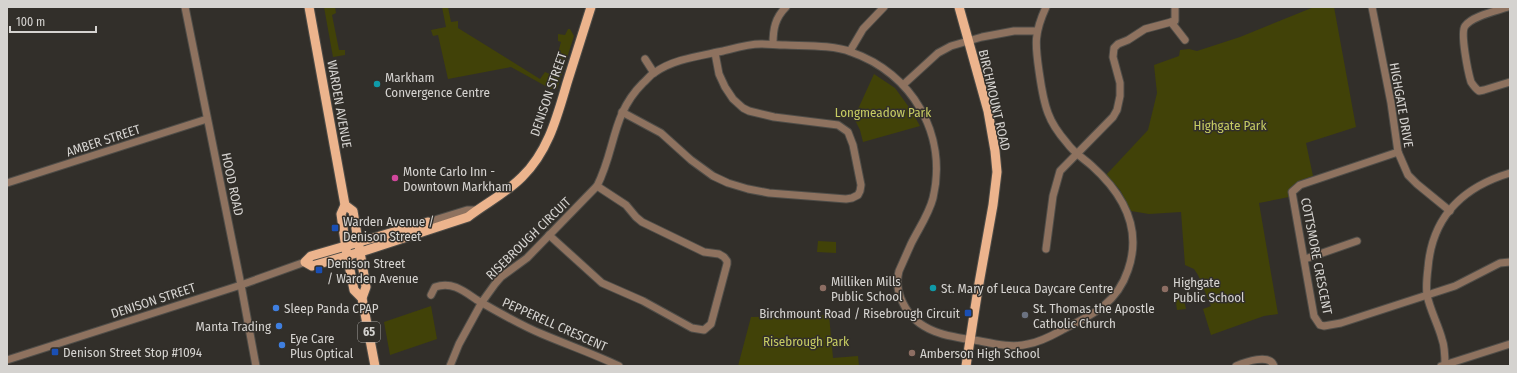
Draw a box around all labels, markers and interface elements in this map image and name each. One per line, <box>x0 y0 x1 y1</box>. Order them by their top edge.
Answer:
scale bar <box>10 8 96 34</box>
text: 100 m <box>16 15 45 29</box>
street label: BIRCHMOUNT ROAD <box>976 48 1013 152</box>
street label: DENISON STREET <box>527 50 570 138</box>
street label: WARDEN AVENUE <box>324 59 355 149</box>
street label: HIGHGATE DRIVE <box>1387 61 1416 149</box>
place label: Markham Convergence Centre <box>385 70 490 100</box>
marker: Markham Convergence Centre <box>372 79 382 89</box>
park label: Longmeadow Park <box>835 105 932 120</box>
park label: Highgate Park <box>1194 118 1267 133</box>
street label: AMBER STREET <box>64 121 142 159</box>
street label: HOOD ROAD <box>218 151 247 217</box>
place label: Monte Carlo Inn - Downtown Markham <box>403 164 512 194</box>
marker: Monte Carlo Inn - Downtown Markham <box>390 173 400 183</box>
street label: RISEBROUGH CIRCUIT <box>483 194 574 283</box>
street label: COTTSMORE CRESCENT <box>1298 197 1335 316</box>
place label: Warden Avenue / Denison Street <box>343 214 434 244</box>
marker: Warden Avenue / Denison Street <box>330 223 340 233</box>
place label: Denison Street / Warden Avenue <box>327 256 418 286</box>
marker: Denison Street / Warden Avenue <box>314 265 324 275</box>
place label: Milliken Mills Public School <box>831 274 903 304</box>
place label: Highgate Public School <box>1173 275 1245 305</box>
street label: DENISON STREET <box>109 280 197 321</box>
place label: St. Mary of Leuca Daycare Centre <box>941 281 1113 296</box>
marker: Milliken Mills Public School <box>818 283 828 293</box>
marker: St. Mary of Leuca Daycare Centre <box>928 283 938 293</box>
marker: Highgate Public School <box>1160 284 1170 294</box>
street label: PEPPERELL CRESCENT <box>500 295 609 354</box>
place label: Sleep Panda CPAP <box>284 301 379 316</box>
place label: St. Thomas the Apostle Catholic Church <box>1033 301 1155 331</box>
marker: Sleep Panda CPAP <box>271 303 281 313</box>
place label: Birchmount Road / Risebrough Circuit <box>759 306 961 321</box>
marker: Birchmount Road / Risebrough Circuit <box>963 308 973 318</box>
marker: St. Thomas the Apostle Catholic Church <box>1020 310 1030 320</box>
place label: Manta Trading <box>196 319 272 334</box>
marker: Manta Trading <box>274 321 284 331</box>
road number: 65 <box>358 322 380 342</box>
place label: Eye Care Plus Optical <box>290 331 354 361</box>
park label: Risebrough Park <box>763 334 850 349</box>
marker: Eye Care Plus Optical <box>277 340 287 350</box>
place label: Denison Street Stop #1094 <box>63 345 202 360</box>
place label: Amberson High School <box>920 346 1041 361</box>
marker: Denison Street Stop #1094 <box>50 347 60 357</box>
marker: Amberson High School <box>907 348 917 358</box>

